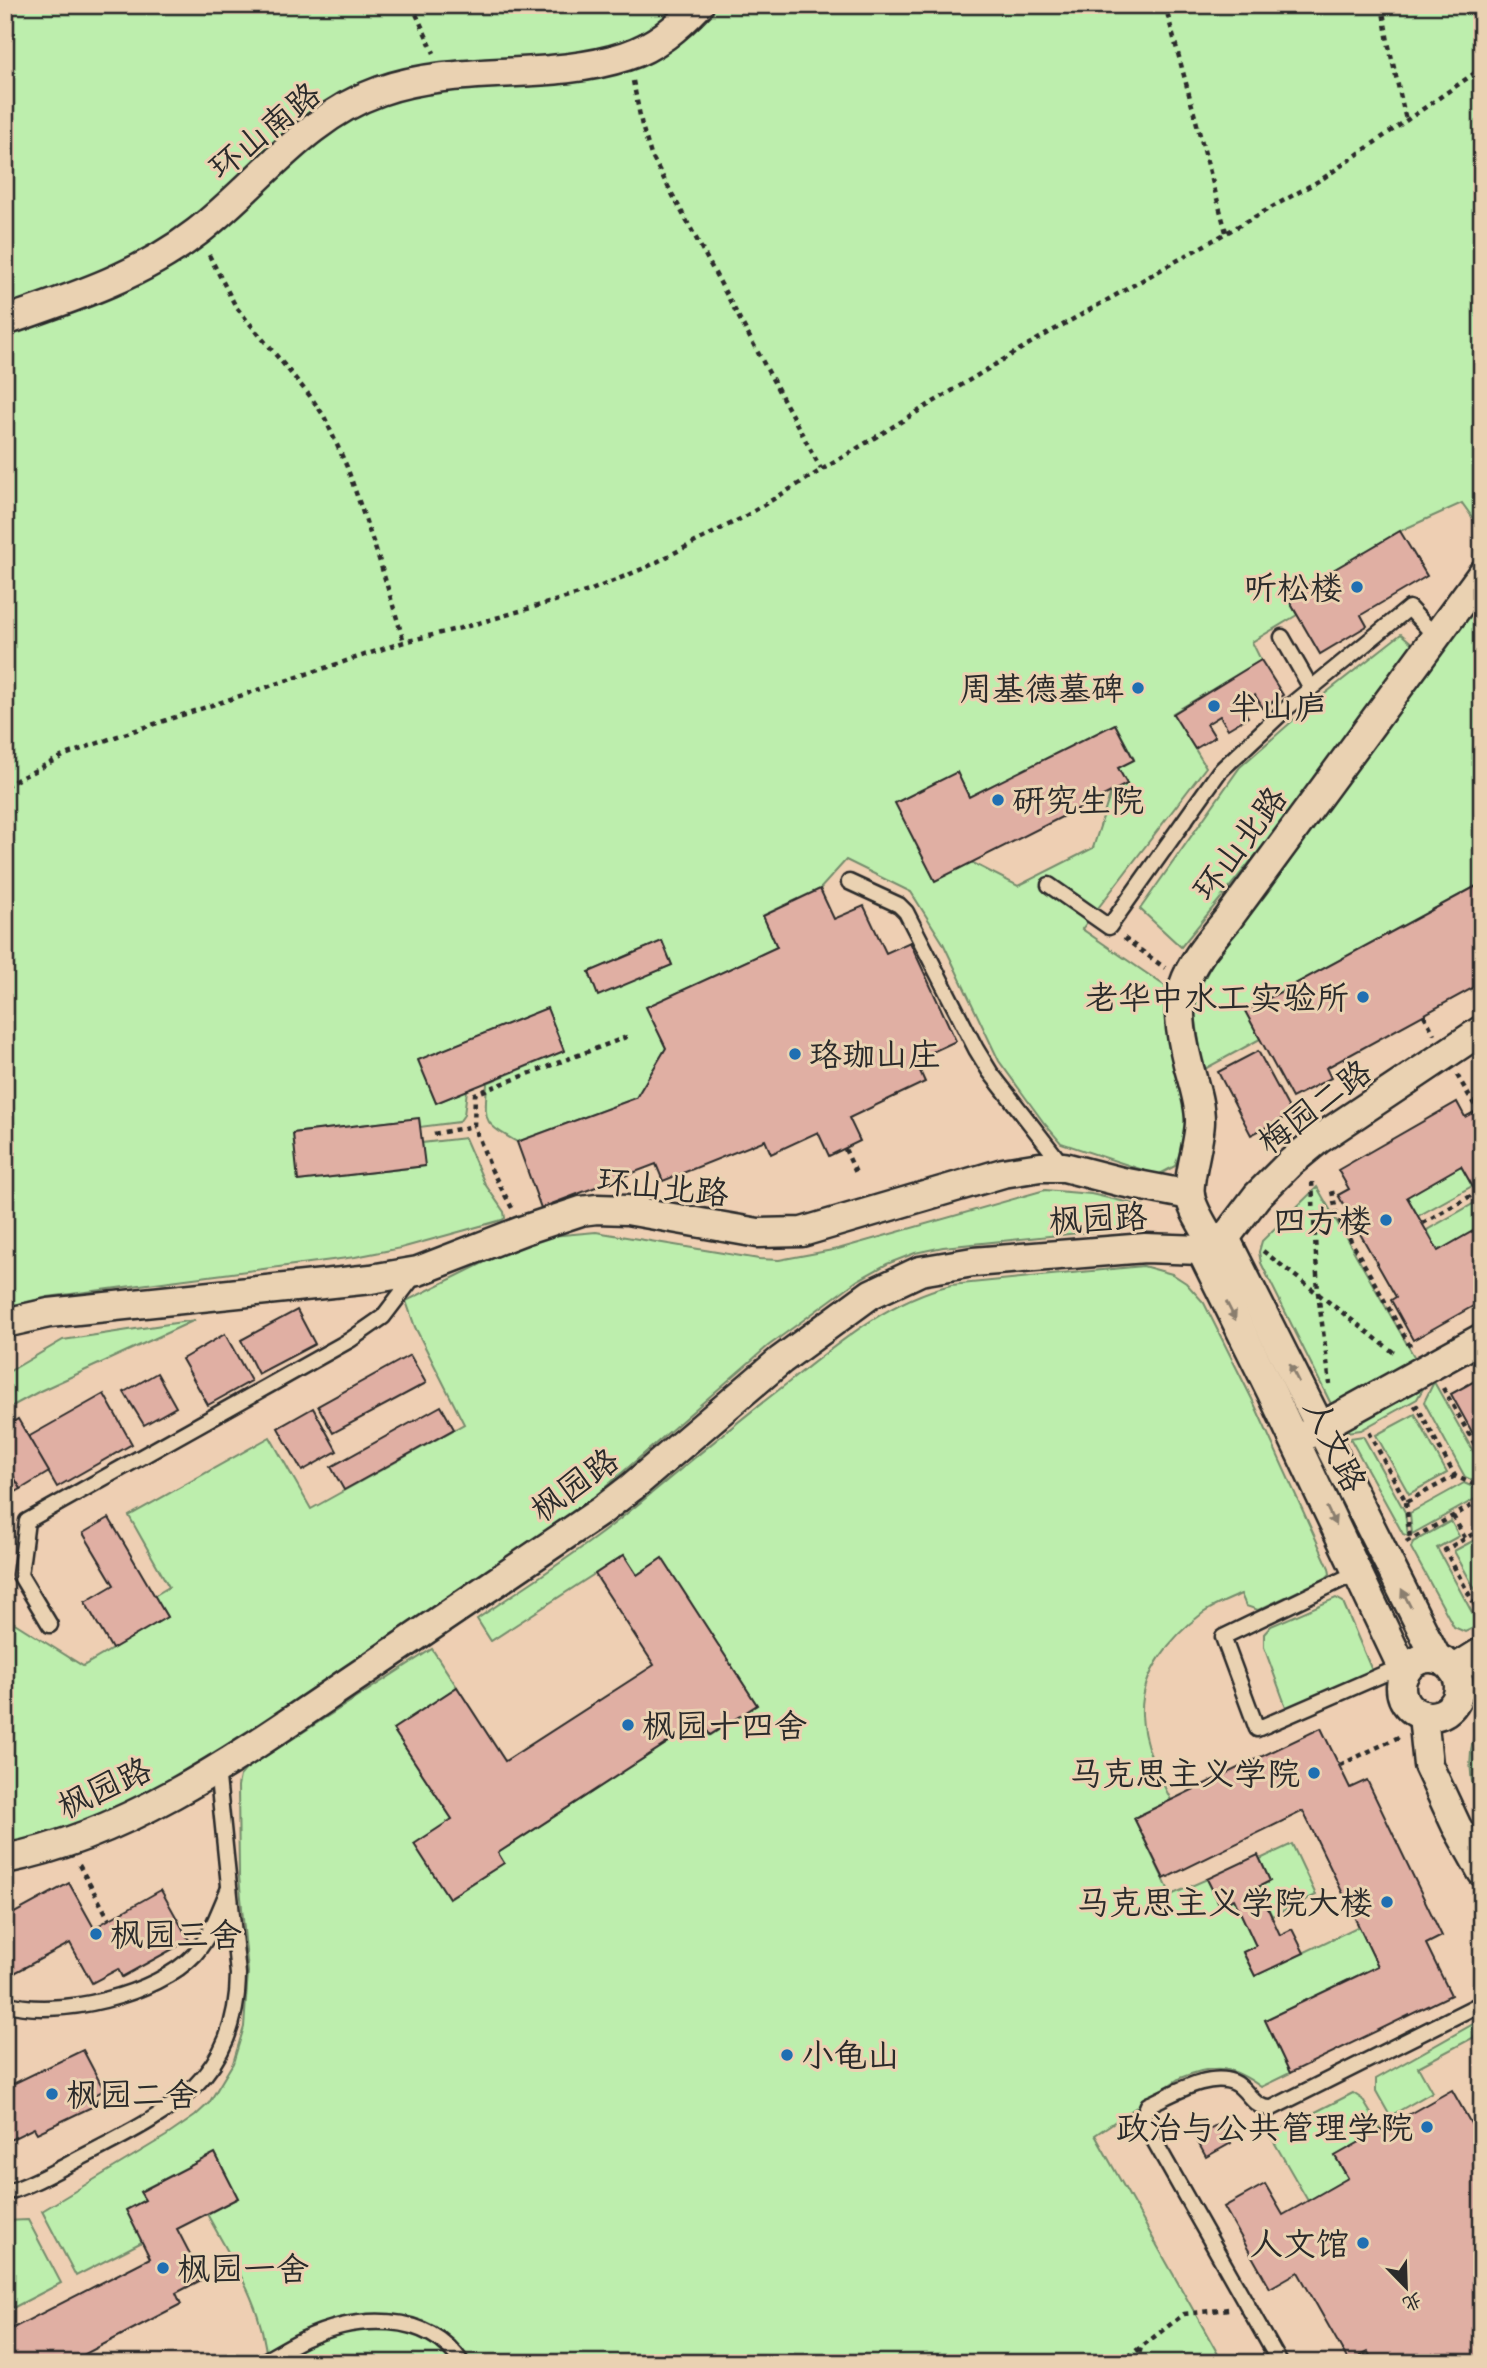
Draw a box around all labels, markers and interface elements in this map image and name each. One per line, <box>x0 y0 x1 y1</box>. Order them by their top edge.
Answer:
street label: 环山南路 <box>200 73 329 189</box>
place label: 听松楼 <box>1244 567 1343 609</box>
marker: 听松楼 <box>1349 579 1365 595</box>
place label: 周基德墓碑 <box>959 668 1124 710</box>
marker: 周基德墓碑 <box>1130 680 1146 696</box>
place label: 半山庐 <box>1228 686 1327 728</box>
marker: 半山庐 <box>1206 698 1222 714</box>
street label: 环山北路 <box>1183 778 1296 909</box>
place label: 研究生院 <box>1012 780 1144 822</box>
marker: 研究生院 <box>990 792 1006 808</box>
place label: 老华中水工实验所 <box>1085 977 1349 1019</box>
marker: 老华中水工实验所 <box>1355 989 1371 1005</box>
place label: 珞珈山庄 <box>809 1034 941 1076</box>
marker: 珞珈山庄 <box>787 1046 803 1062</box>
street label: 梅园二路 <box>1249 1050 1380 1163</box>
street label: 环山北路 <box>595 1159 731 1215</box>
street label: 枫园路 <box>1048 1195 1149 1243</box>
place label: 四方楼 <box>1273 1200 1372 1242</box>
marker: 四方楼 <box>1378 1212 1394 1228</box>
one-way arrow <box>1226 1301 1237 1321</box>
one-way arrow <box>1288 1363 1299 1383</box>
street label: 人文路 <box>1295 1392 1376 1499</box>
street label: 枫园路 <box>522 1439 627 1531</box>
one-way arrow <box>1325 1506 1337 1526</box>
one-way arrow <box>1401 1588 1412 1608</box>
place label: 枫园十四舍 <box>642 1705 807 1747</box>
marker: 枫园十四舍 <box>620 1717 636 1733</box>
street label: 枫园路 <box>51 1748 158 1828</box>
place label: 马克思主义学院 <box>1069 1753 1300 1795</box>
marker: 马克思主义学院 <box>1306 1765 1322 1781</box>
place label: 马克思主义学院大楼 <box>1076 1882 1373 1924</box>
marker: 马克思主义学院大楼 <box>1379 1894 1395 1910</box>
place label: 枫园三舍 <box>110 1914 242 1956</box>
marker: 枫园三舍 <box>88 1926 104 1942</box>
place label: 小龟山 <box>801 2035 900 2077</box>
marker: 小龟山 <box>779 2047 795 2063</box>
place label: 枫园二舍 <box>66 2074 198 2116</box>
marker: 枫园二舍 <box>44 2086 60 2102</box>
place label: 政治与公共管理学院 <box>1116 2107 1413 2149</box>
marker: 政治与公共管理学院 <box>1419 2119 1435 2135</box>
place label: 人文馆 <box>1250 2223 1349 2265</box>
marker: 人文馆 <box>1355 2235 1371 2251</box>
place label: 枫园一舍 <box>177 2248 309 2290</box>
north arrow <box>1372 2252 1442 2322</box>
marker: 枫园一舍 <box>155 2260 171 2276</box>
text: 北 <box>1399 2287 1426 2316</box>

